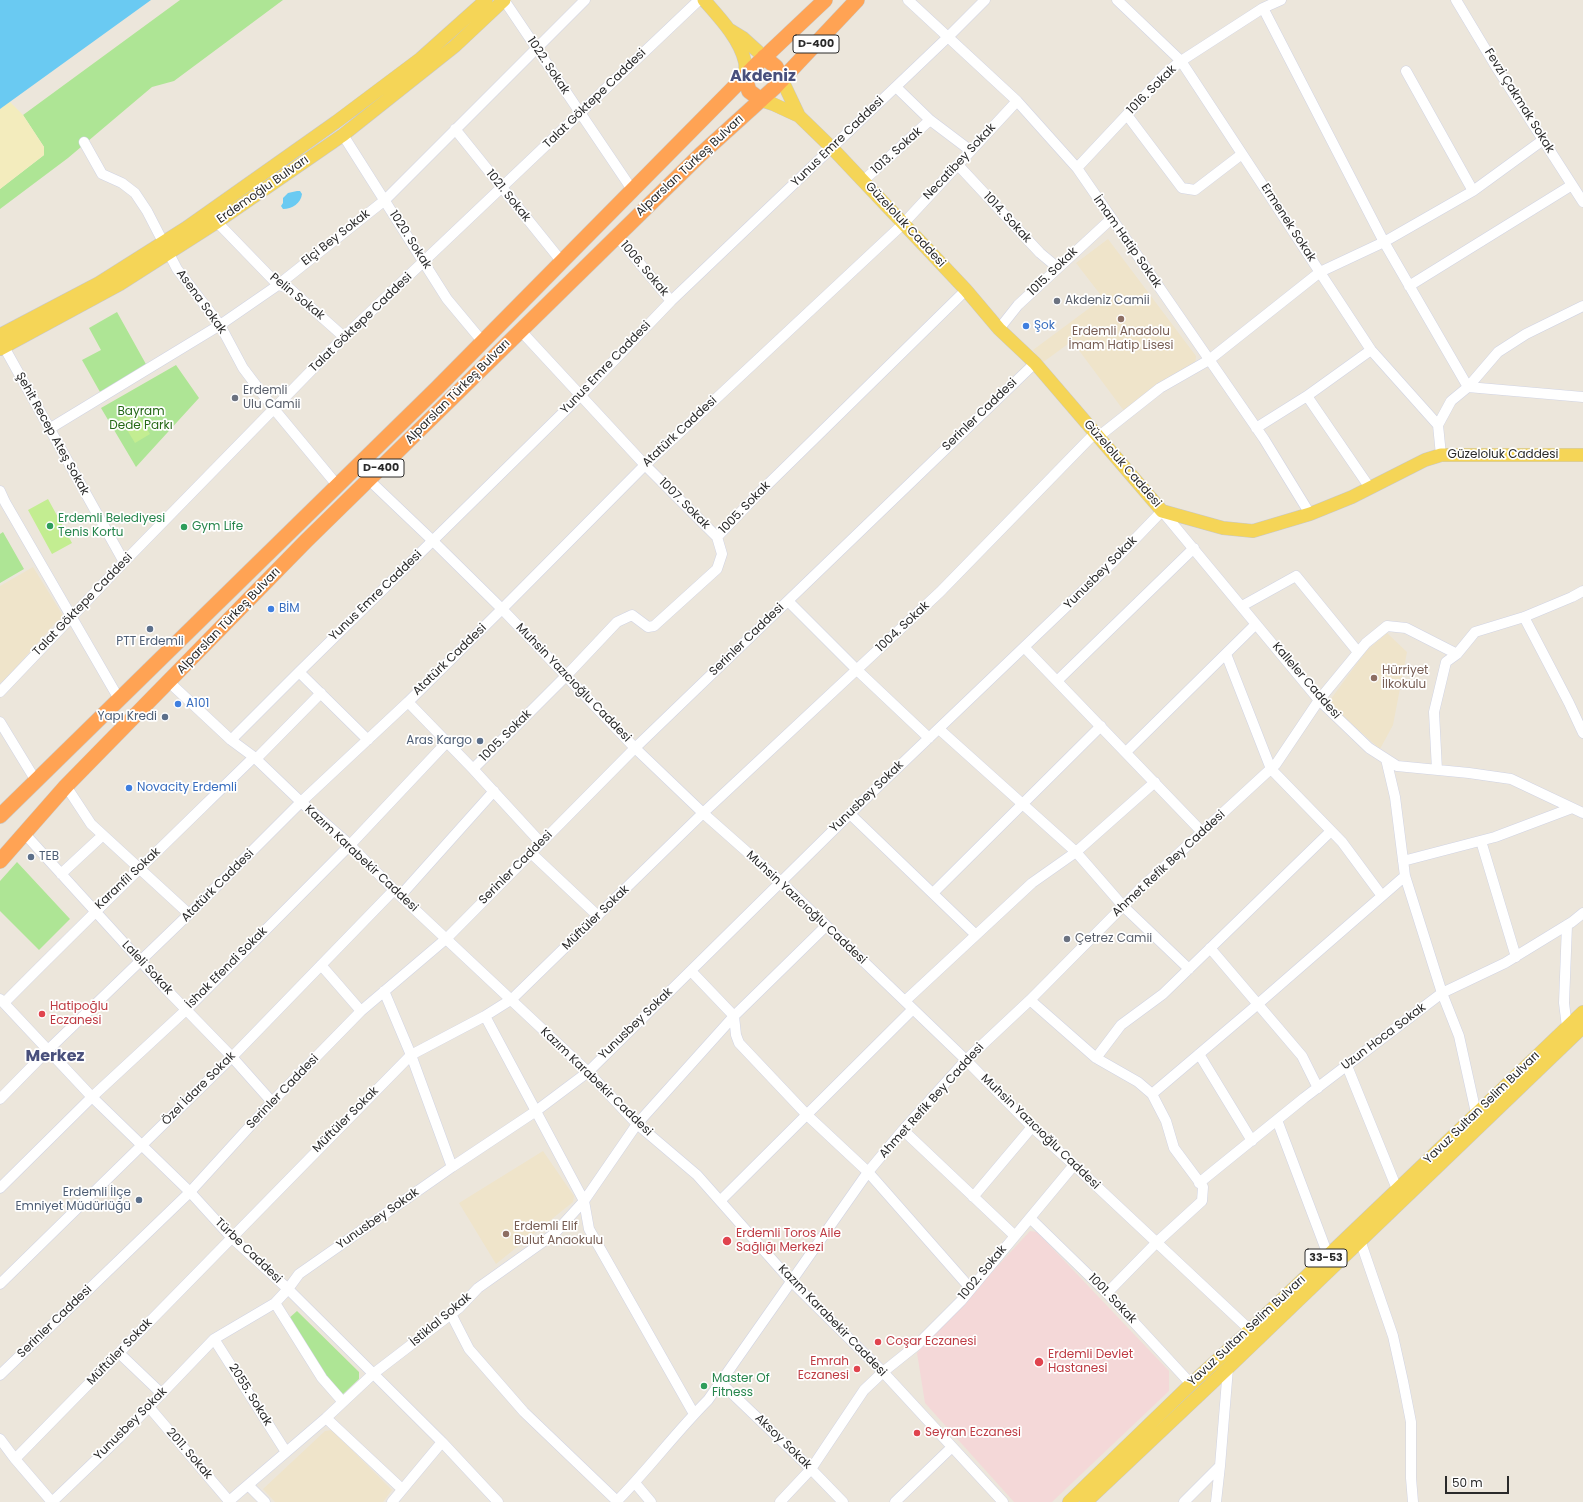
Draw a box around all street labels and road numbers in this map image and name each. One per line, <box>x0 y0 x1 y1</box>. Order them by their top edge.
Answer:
street label: 1022. Sokak <box>524 35 572 97</box>
road number: D-400 <box>793 35 839 53</box>
street label: Talat Göktepe Caddesi <box>541 46 649 152</box>
street label: Fevzi Çakmak Sokak <box>1481 46 1557 156</box>
street label: 1016. Sokak <box>1124 62 1180 118</box>
street label: Yunus Emre Caddesi <box>789 94 887 190</box>
street label: Alparslan Türkeş Bulvarı <box>633 112 747 220</box>
street label: Necatibey Sokak <box>921 121 999 203</box>
street label: 1013. Sokak <box>869 125 925 177</box>
street label: Erdemoğlu Bulvarı <box>214 153 312 227</box>
street label: 1021. Sokak <box>483 167 533 225</box>
street label: Güzeloluk Caddesi <box>862 180 948 270</box>
street label: Ermenek Sokak <box>1257 181 1319 265</box>
street label: 1014. Sokak <box>980 190 1034 246</box>
street label: İmam Hatip Sokak <box>1090 193 1164 291</box>
street label: Elçi Bey Sokak <box>299 207 373 269</box>
street label: 1020. Sokak <box>386 208 434 272</box>
street label: 1006. Sokak <box>617 239 671 299</box>
street label: 1015. Sokak <box>1025 245 1081 299</box>
street label: Asena Sokak <box>173 267 229 337</box>
street label: Talat Göktepe Caddesi <box>307 270 415 376</box>
street label: Pelin Sokak <box>267 271 327 323</box>
street label: Yunus Emre Caddesi <box>558 319 654 417</box>
street label: Alparslan Türkeş Bulvarı <box>403 337 513 447</box>
street label: Şehit Recep Ateş Sokak <box>12 370 92 498</box>
street label: Serinler Caddesi <box>940 376 1020 454</box>
street label: Atatürk Caddesi <box>640 394 720 470</box>
street label: Güzeloluk Caddesi <box>1080 417 1164 511</box>
street label: Güzeloluk Caddesi <box>1448 448 1558 462</box>
road number: D-400 <box>358 459 404 477</box>
street label: 1007. Sokak <box>655 475 713 533</box>
street label: 1005. Sokak <box>716 479 774 537</box>
street label: Yunusbey Sokak <box>1062 534 1140 612</box>
street label: Yunus Emre Caddesi <box>327 548 425 644</box>
street label: Talat Göktepe Caddesi <box>30 551 136 659</box>
street label: Alparslan Türkeş Bulvarı <box>175 565 283 677</box>
street label: 1004. Sokak <box>873 599 933 655</box>
street label: Serinler Caddesi <box>707 601 787 679</box>
street label: Atatürk Caddesi <box>410 621 490 699</box>
street label: Muhsin Yazıcıoğlu Caddesi <box>512 621 634 745</box>
street label: Kalleler Caddesi <box>1269 640 1343 722</box>
street label: 1005. Sokak <box>477 707 535 765</box>
street label: Yunusbey Sokak <box>827 758 907 836</box>
street label: Kazım Karabekir Caddesi <box>301 803 421 915</box>
street label: Ahmet Refik Bey Caddesi <box>1110 808 1228 920</box>
street label: Serinler Caddesi <box>476 828 556 908</box>
street label: Karanfil Sokak <box>92 845 164 913</box>
street label: Atatürk Caddesi <box>179 847 257 925</box>
street label: Muhsin Yazıcıoğlu Caddesi <box>743 848 869 968</box>
street label: Müftüler Sokak <box>560 883 632 953</box>
street label: İshak Efendi Sokak <box>183 924 271 1012</box>
street label: Laleli Sokak <box>119 938 175 998</box>
street label: Yunusbey Sokak <box>596 985 676 1063</box>
street label: Uzun Hoca Sokak <box>1339 1001 1429 1073</box>
street label: Kazım Karabekir Caddesi <box>537 1025 655 1139</box>
street label: Ahmet Refik Bey Caddesi <box>877 1041 987 1161</box>
street label: Özel İdare Sokak <box>159 1049 239 1129</box>
street label: Yavuz Sultan Selim Bulvarı <box>1421 1049 1543 1167</box>
street label: Serinler Caddesi <box>244 1052 322 1132</box>
street label: Muhsin Yazıcıoğlu Caddesi <box>978 1071 1102 1193</box>
street label: Müftüler Sokak <box>310 1084 382 1156</box>
street label: Yunusbey Sokak <box>334 1185 422 1253</box>
street label: Türbe Caddesi <box>211 1215 285 1287</box>
street label: 1002. Sokak <box>956 1243 1010 1303</box>
road number: 33-53 <box>1305 1249 1347 1267</box>
street label: Kazım Karabekir Caddesi <box>775 1262 889 1380</box>
street label: 1001. Sokak <box>1085 1271 1139 1327</box>
street label: Yavuz Sultan Selim Bulvarı <box>1185 1273 1309 1389</box>
street label: Serinler Caddesi <box>15 1283 95 1361</box>
street label: İstiklal Sokak <box>408 1290 474 1350</box>
street label: Müftüler Sokak <box>85 1316 155 1388</box>
street label: 2055. Sokak <box>225 1361 275 1429</box>
street label: Yunusbey Sokak <box>92 1385 170 1463</box>
street label: Aksoy Sokak <box>752 1411 814 1473</box>
street label: 2011. Sokak <box>163 1425 215 1483</box>

